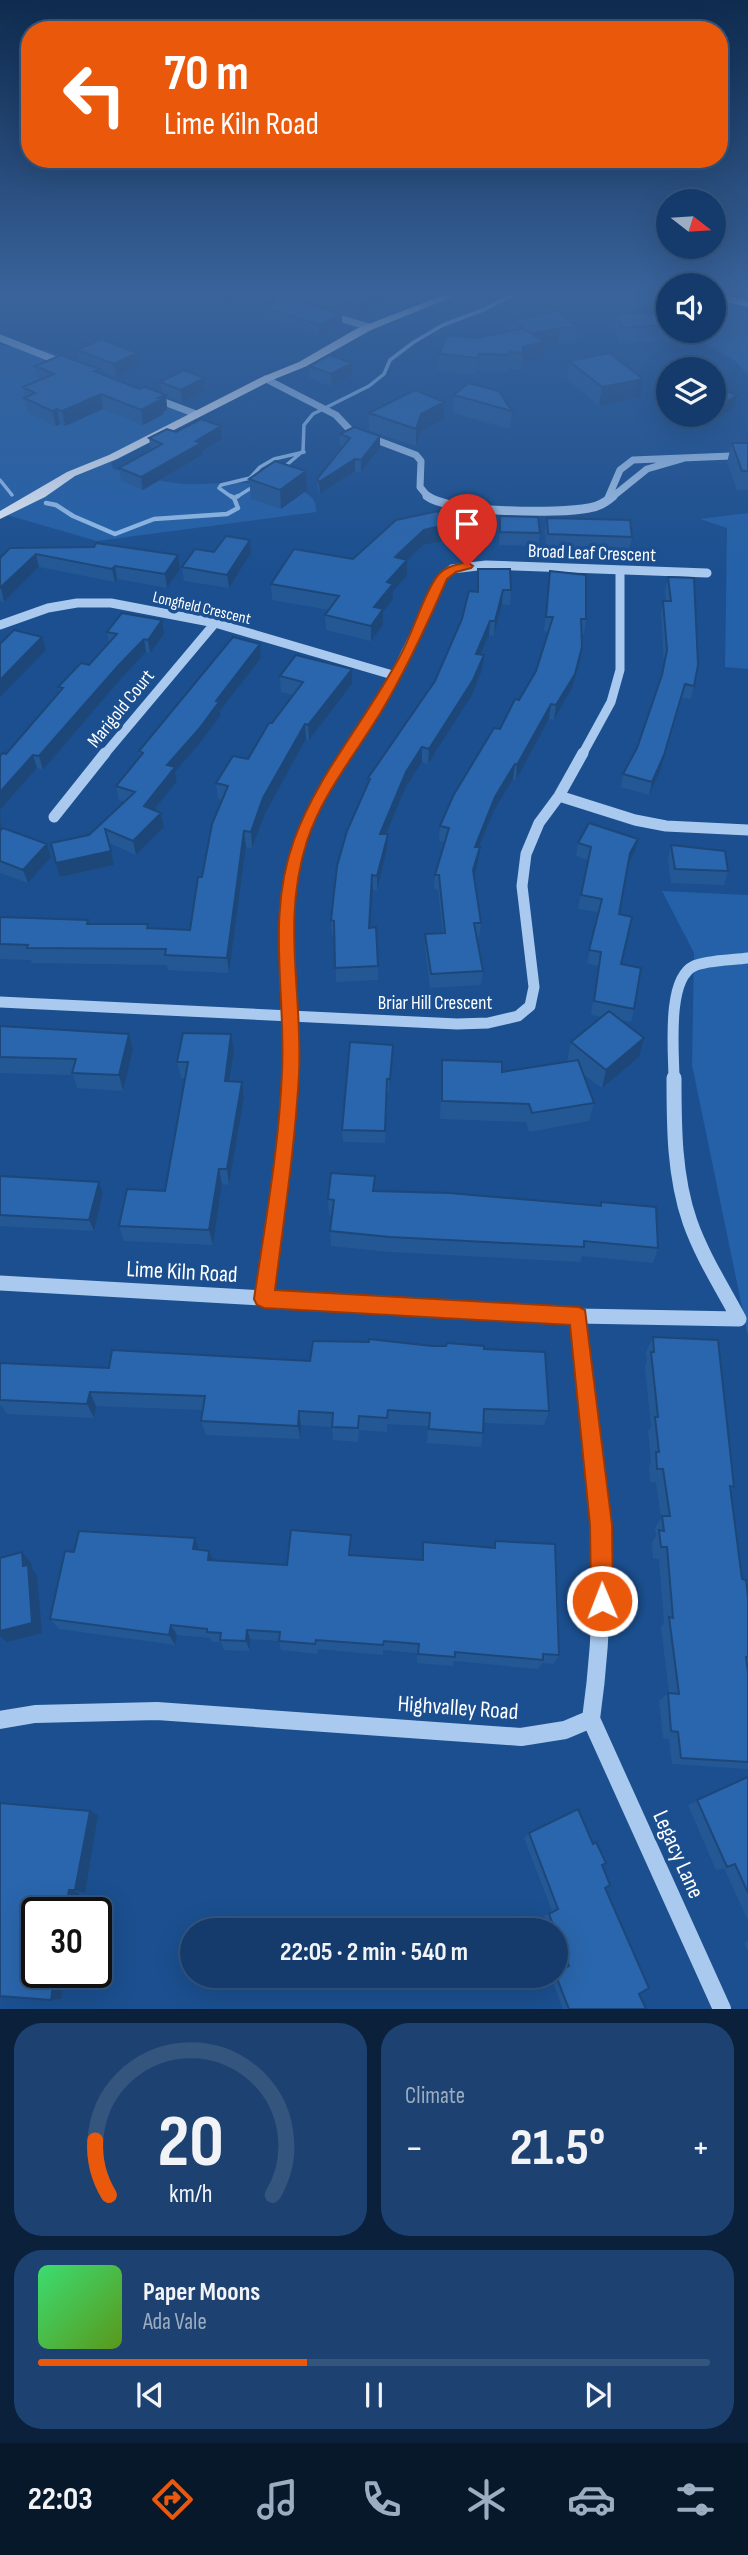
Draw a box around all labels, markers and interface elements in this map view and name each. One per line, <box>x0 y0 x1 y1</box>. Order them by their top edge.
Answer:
text: 70 m <box>164 45 249 104</box>
icon: left <box>49 49 140 140</box>
text: Lime Kiln Road <box>164 105 319 144</box>
north arrow <box>656 189 726 259</box>
map controls <box>656 189 726 427</box>
button: sound <box>656 273 726 343</box>
button: layers <box>656 357 726 427</box>
pin <box>437 494 497 566</box>
icon: arrive <box>448 505 486 543</box>
street label: Broad Leaf Crescent <box>528 540 657 567</box>
street label: Longfield Crescent <box>151 588 253 629</box>
street label: Marigold Court <box>83 665 160 753</box>
street label: Briar Hill Crescent <box>378 992 492 1015</box>
street label: Lime Kiln Road <box>126 1255 238 1289</box>
position arrow <box>565 1564 639 1638</box>
street label: Highvalley Road <box>397 1690 519 1726</box>
street label: Legacy Lane <box>646 1806 710 1903</box>
speed limit sign: 30 <box>21 1897 112 1988</box>
text: 22:05 · 2 min · 540 m <box>280 1937 468 1968</box>
text: Climate <box>405 2082 465 2110</box>
text: 20 <box>157 2100 224 2188</box>
text: 21.5° <box>510 2117 605 2180</box>
text: − <box>405 2126 424 2171</box>
text: + <box>691 2126 710 2171</box>
text: km/h <box>169 2179 212 2210</box>
text: Paper Moons <box>143 2277 260 2308</box>
text: Ada Vale <box>143 2308 207 2336</box>
icon: previous <box>131 2376 169 2414</box>
icon: pause <box>355 2376 393 2414</box>
icon: next <box>579 2376 617 2414</box>
icon: directions <box>148 2475 197 2524</box>
icon: music <box>253 2475 302 2524</box>
icon: phone <box>357 2475 406 2524</box>
icon: climate <box>462 2475 511 2524</box>
icon: car <box>567 2475 616 2524</box>
icon: filters <box>671 2475 720 2524</box>
text: 22:03 <box>28 2480 93 2519</box>

